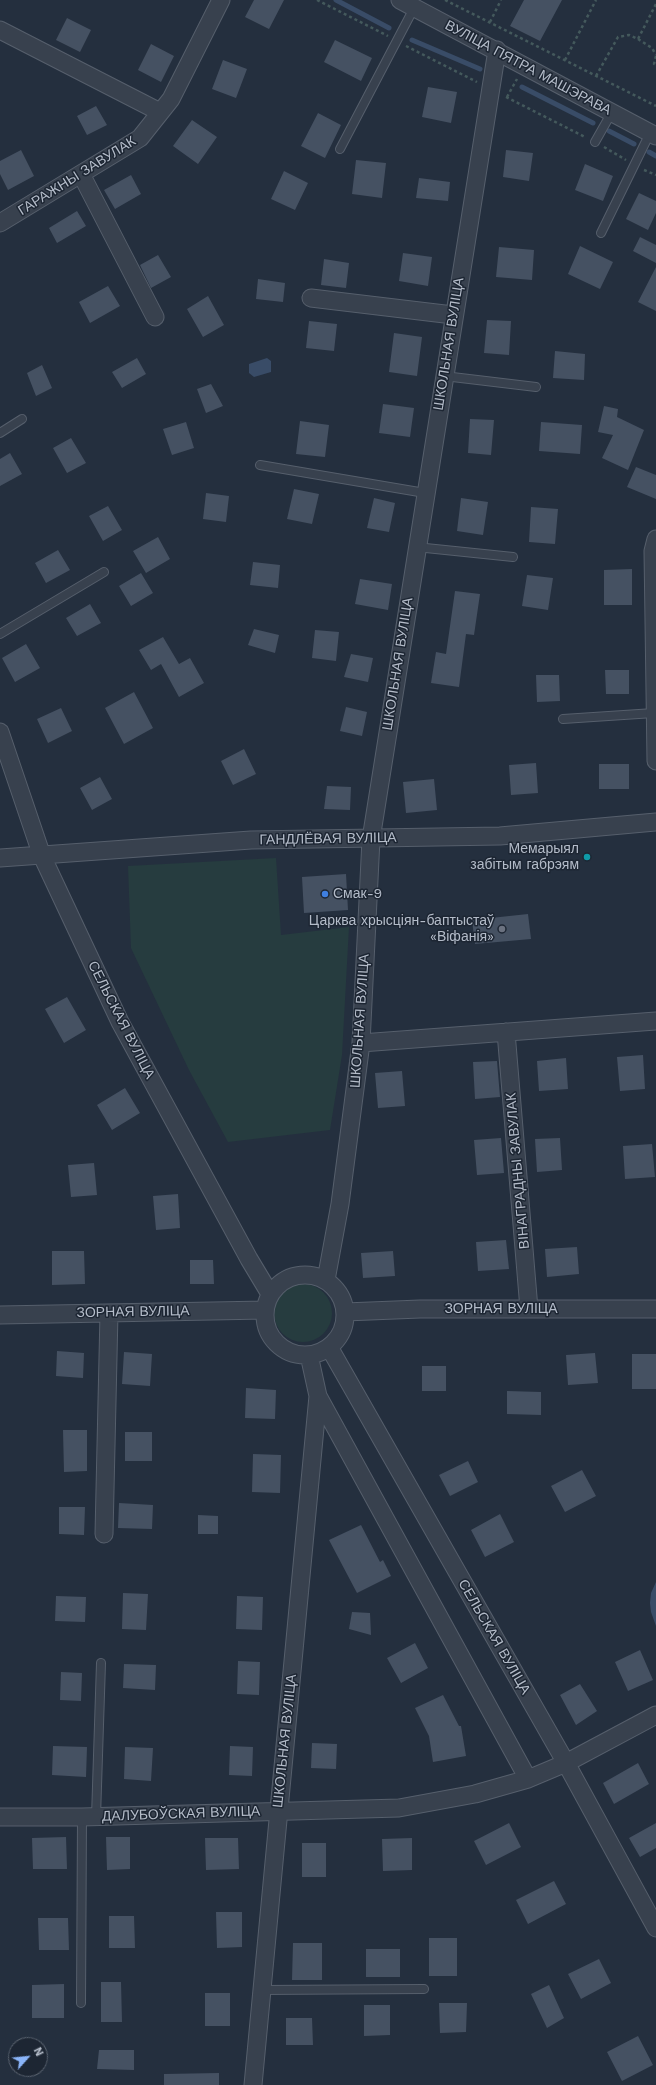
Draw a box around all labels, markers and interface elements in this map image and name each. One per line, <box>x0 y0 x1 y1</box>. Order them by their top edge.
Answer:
street label: ВУЛІЦА ПЯТРА МАШЭРАВА <box>442 17 614 119</box>
street label: ГАРАЖНЫ ЗАВУЛАК <box>15 133 139 219</box>
street label: ШКОЛЬНАЯ ВУЛІЦА <box>430 276 468 412</box>
street label: ШКОЛЬНАЯ ВУЛІЦА <box>379 596 417 732</box>
street label: ГАНДЛЁВАЯ ВУЛІЦА <box>259 829 397 849</box>
place label: Мемарыял забітым габрэям <box>470 841 579 874</box>
marker: Мемарыял забітым габрэям <box>582 852 592 862</box>
place label: Смак-9 <box>333 886 382 902</box>
marker: Смак-9 <box>320 889 330 899</box>
place label: Царква хрысціян-баптыстаў «Віфанія» <box>309 913 494 946</box>
marker: Царква хрысціян-баптыстаў «Віфанія» <box>497 924 507 934</box>
street label: ШКОЛЬНАЯ ВУЛІЦА <box>347 953 373 1089</box>
street label: СЕЛЬСКАЯ ВУЛІЦА <box>84 958 158 1082</box>
street label: ВІНАГРАДНЫ ЗАВУЛАК <box>503 1092 533 1250</box>
street label: ЗОРНАЯ ВУЛІЦА <box>445 1301 557 1317</box>
street label: ЗОРНАЯ ВУЛІЦА <box>76 1303 190 1321</box>
street label: СЕЛЬСКАЯ ВУЛІЦА <box>454 1576 534 1698</box>
street label: ШКОЛЬНАЯ ВУЛІЦА <box>270 1673 300 1809</box>
street label: ДАЛУБОЎСКАЯ ВУЛІЦА <box>101 1803 261 1825</box>
north arrow <box>8 2037 48 2077</box>
text: N <box>31 2045 46 2058</box>

